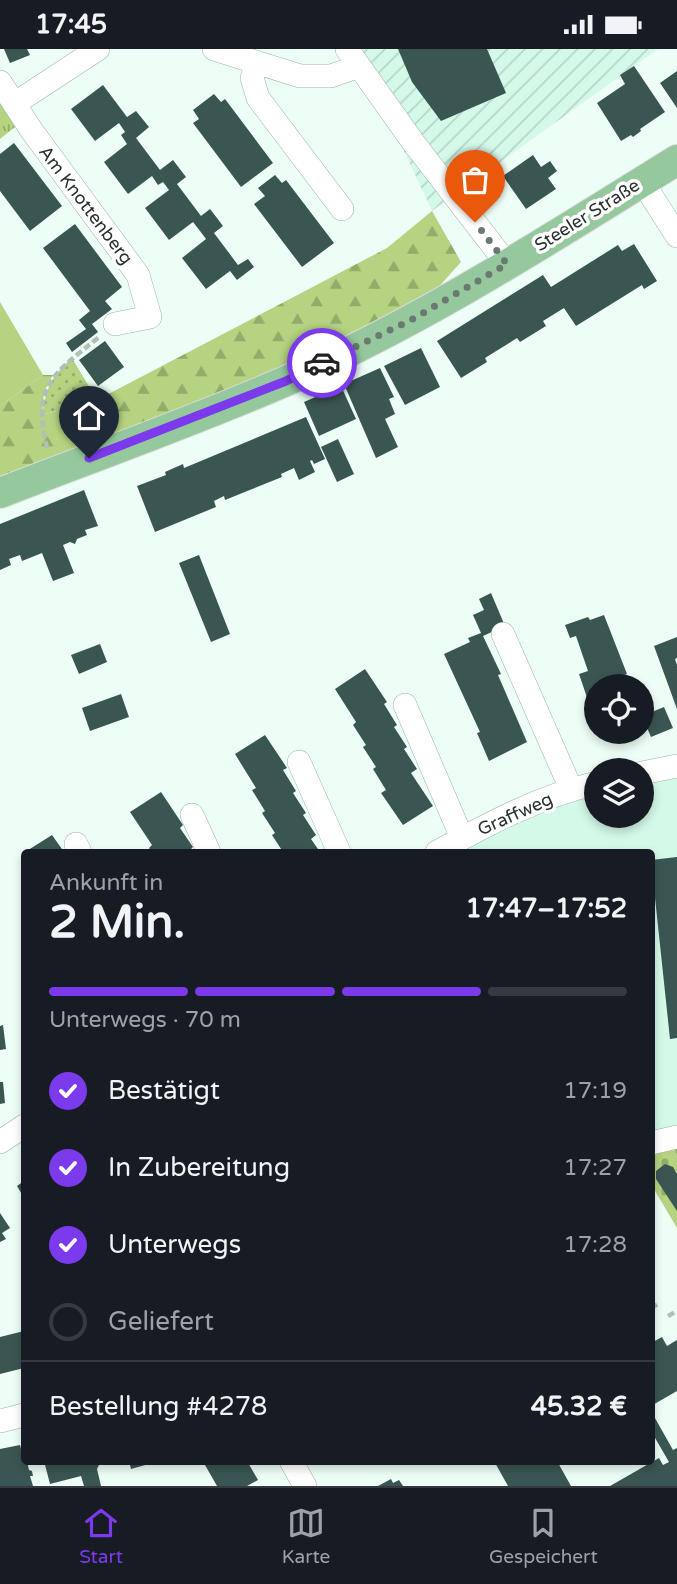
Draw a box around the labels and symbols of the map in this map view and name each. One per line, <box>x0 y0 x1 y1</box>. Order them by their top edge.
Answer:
street label: Am Knottenberg <box>34 141 138 269</box>
pin <box>445 150 505 222</box>
street label: Steeler Straße <box>530 174 644 256</box>
courier <box>287 328 357 398</box>
pin <box>59 386 119 458</box>
street label: Graffweg <box>474 788 556 840</box>

